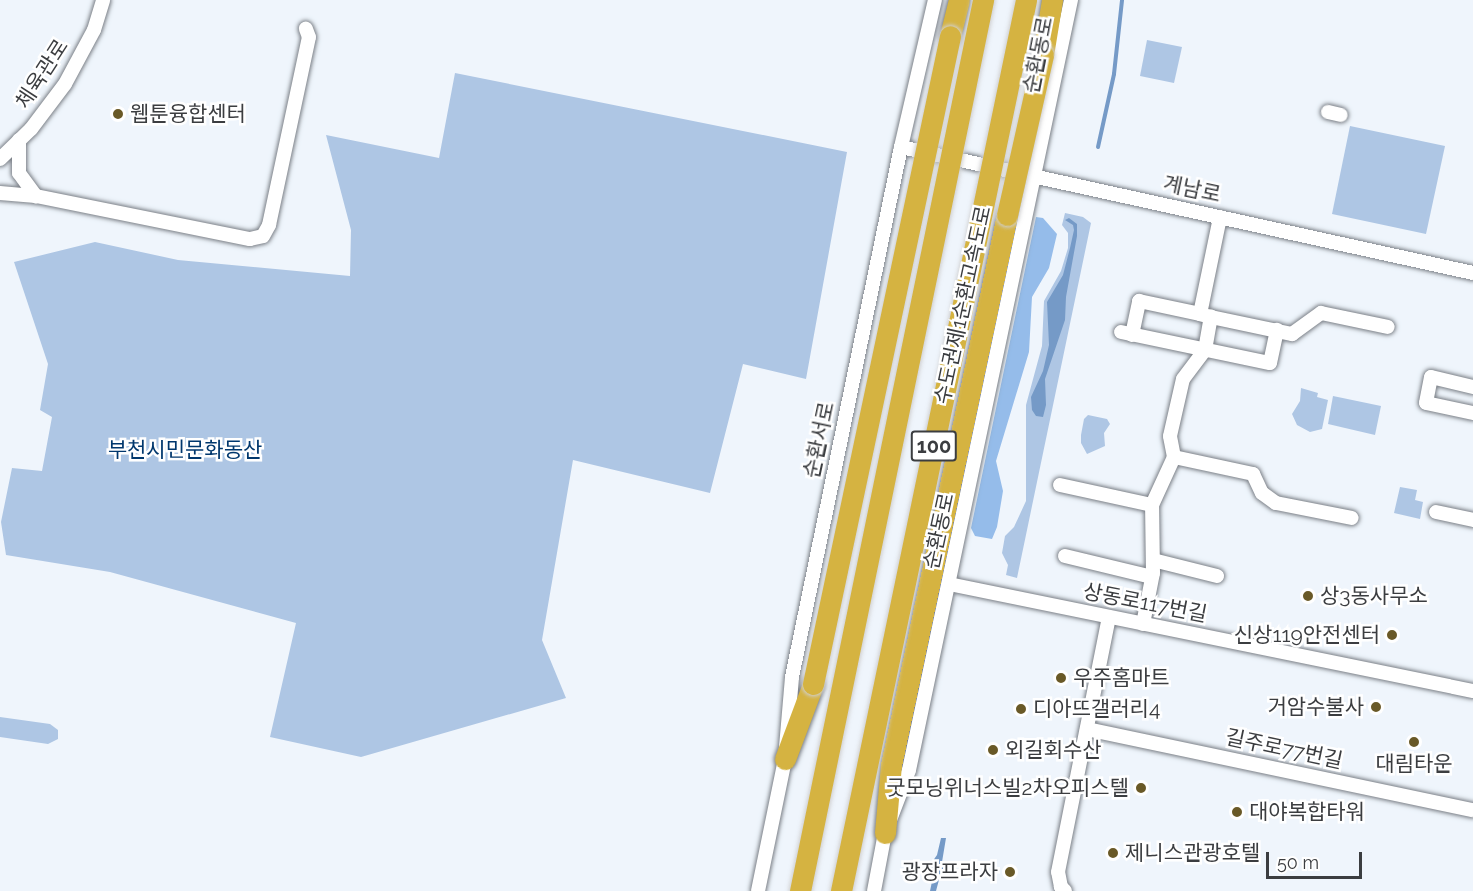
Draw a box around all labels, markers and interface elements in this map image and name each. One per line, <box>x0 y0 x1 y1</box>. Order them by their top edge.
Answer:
street label: 순환동로 <box>1018 15 1058 95</box>
street label: 체육관로 <box>10 35 74 113</box>
place label: 웹툰융합센터 <box>130 101 246 127</box>
marker: 웹툰융합센터 <box>111 107 125 121</box>
street label: 계남로 <box>1161 171 1223 207</box>
street label: 수도권제1순환고속도로 <box>930 203 996 407</box>
street label: 순환서로 <box>799 400 839 480</box>
road number: 100 <box>910 429 958 463</box>
park label: 부천시민문화동산 <box>108 437 262 463</box>
street label: 순환동로 <box>919 491 959 571</box>
street label: 상동로117번길 <box>1081 579 1209 627</box>
place label: 상3동사무소 <box>1320 583 1428 609</box>
marker: 상3동사무소 <box>1301 589 1315 603</box>
place label: 신상119안전센터 <box>1234 622 1380 648</box>
marker: 신상119안전센터 <box>1385 628 1399 642</box>
place label: 우주홈마트 <box>1073 665 1170 691</box>
marker: 우주홈마트 <box>1054 671 1068 685</box>
place label: 거암수불사 <box>1267 694 1364 720</box>
place label: 디아뜨갤러리4 <box>1033 696 1160 722</box>
marker: 거암수불사 <box>1369 700 1383 714</box>
marker: 디아뜨갤러리4 <box>1014 702 1028 716</box>
street label: 길주로77번길 <box>1223 724 1345 774</box>
marker: 대림타운 <box>1407 735 1421 749</box>
place label: 외길회수산 <box>1005 737 1102 763</box>
marker: 외길회수산 <box>986 743 1000 757</box>
place label: 대림타운 <box>1375 751 1453 777</box>
place label: 굿모닝위너스빌2차오피스텔 <box>886 775 1129 801</box>
marker: 굿모닝위너스빌2차오피스텔 <box>1134 781 1148 795</box>
place label: 대야복합타워 <box>1249 799 1365 825</box>
marker: 대야복합타워 <box>1230 805 1244 819</box>
place label: 제니스관광호텔 <box>1125 840 1260 866</box>
scale bar <box>1269 840 1365 878</box>
marker: 제니스관광호텔 <box>1106 846 1120 860</box>
text: 50 m <box>1277 852 1319 873</box>
place label: 광장프라자 <box>901 859 998 885</box>
marker: 광장프라자 <box>1003 865 1017 879</box>

